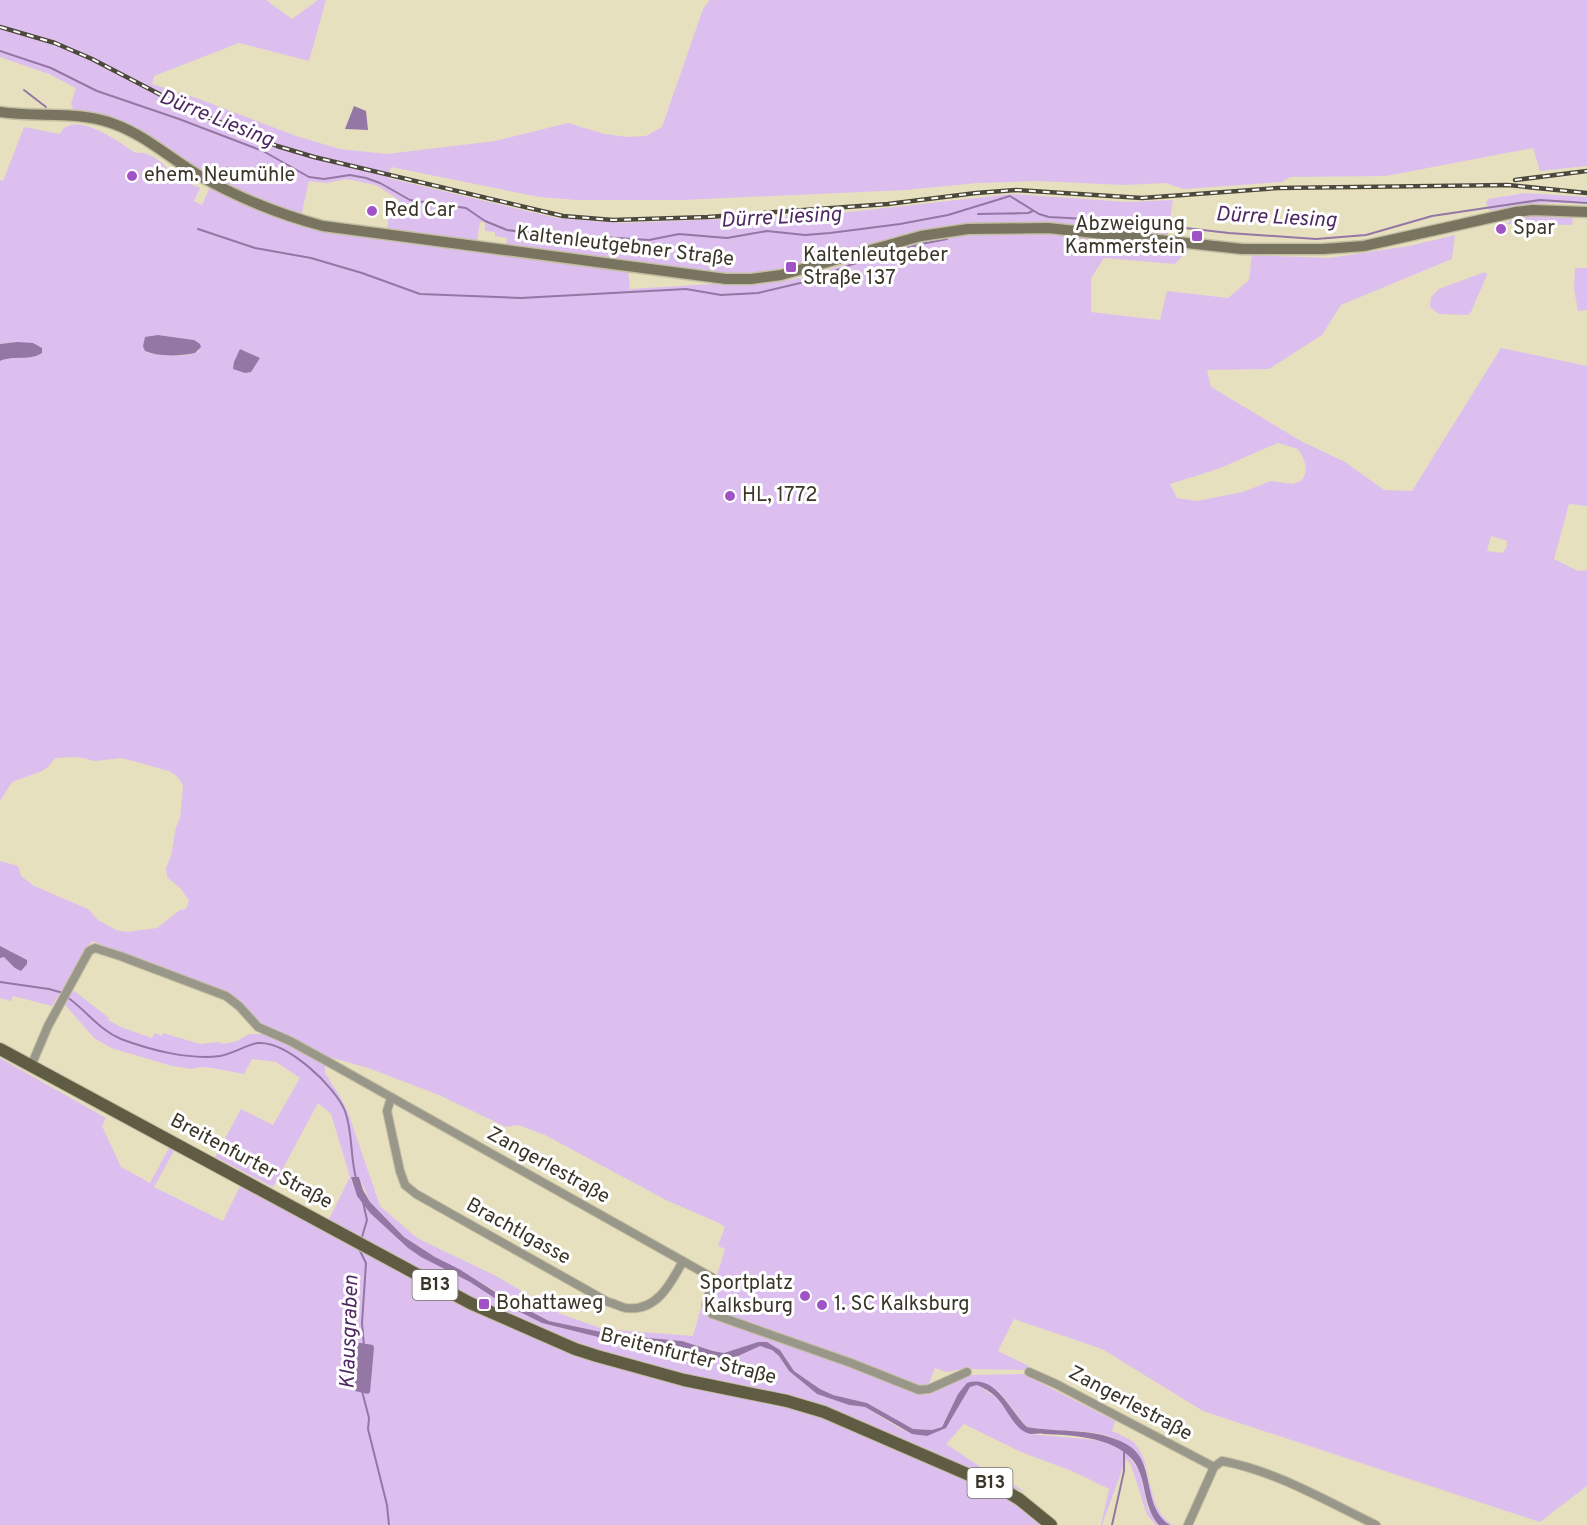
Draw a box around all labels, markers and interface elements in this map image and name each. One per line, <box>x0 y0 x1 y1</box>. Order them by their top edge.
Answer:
water label: Dürre Liesing <box>155 84 278 154</box>
place label: ehem. Neumühle <box>144 163 295 189</box>
marker: ehem. Neumühle <box>125 169 139 183</box>
place label: Red Car <box>384 198 456 224</box>
water label: Dürre Liesing <box>720 201 843 235</box>
water label: Dürre Liesing <box>1215 201 1338 235</box>
marker: Red Car <box>365 204 379 218</box>
place label: Abzweigung Kammerstein <box>1065 212 1185 261</box>
place label: Spar <box>1513 216 1555 242</box>
street label: Kaltenleutgebner Straße <box>515 221 735 273</box>
marker: Spar <box>1494 222 1508 236</box>
marker: Abzweigung Kammerstein <box>1190 229 1204 243</box>
place label: Kaltenleutgeber Straße 137 <box>803 243 948 292</box>
marker: Kaltenleutgeber Straße 137 <box>784 260 798 274</box>
place label: HL, 1772 <box>742 483 817 509</box>
marker: HL, 1772 <box>723 489 737 503</box>
street label: Breitenfurter Straße <box>165 1108 337 1216</box>
street label: Zangerlestraße <box>482 1122 614 1210</box>
street label: Brachtlgasse <box>461 1193 575 1271</box>
road number: B13 <box>412 1270 458 1300</box>
place label: Sportplatz Kalksburg <box>699 1271 793 1320</box>
water label: Klausgraben <box>335 1274 365 1389</box>
marker: Sportplatz Kalksburg <box>798 1289 812 1303</box>
place label: Bohattaweg <box>496 1291 603 1317</box>
place label: 1. SC Kalksburg <box>834 1292 970 1318</box>
marker: Bohattaweg <box>477 1297 491 1311</box>
marker: 1. SC Kalksburg <box>815 1298 829 1312</box>
street label: Breitenfurter Straße <box>597 1323 779 1391</box>
street label: Zangerlestraße <box>1064 1360 1196 1448</box>
road number: B13 <box>968 1468 1012 1498</box>

